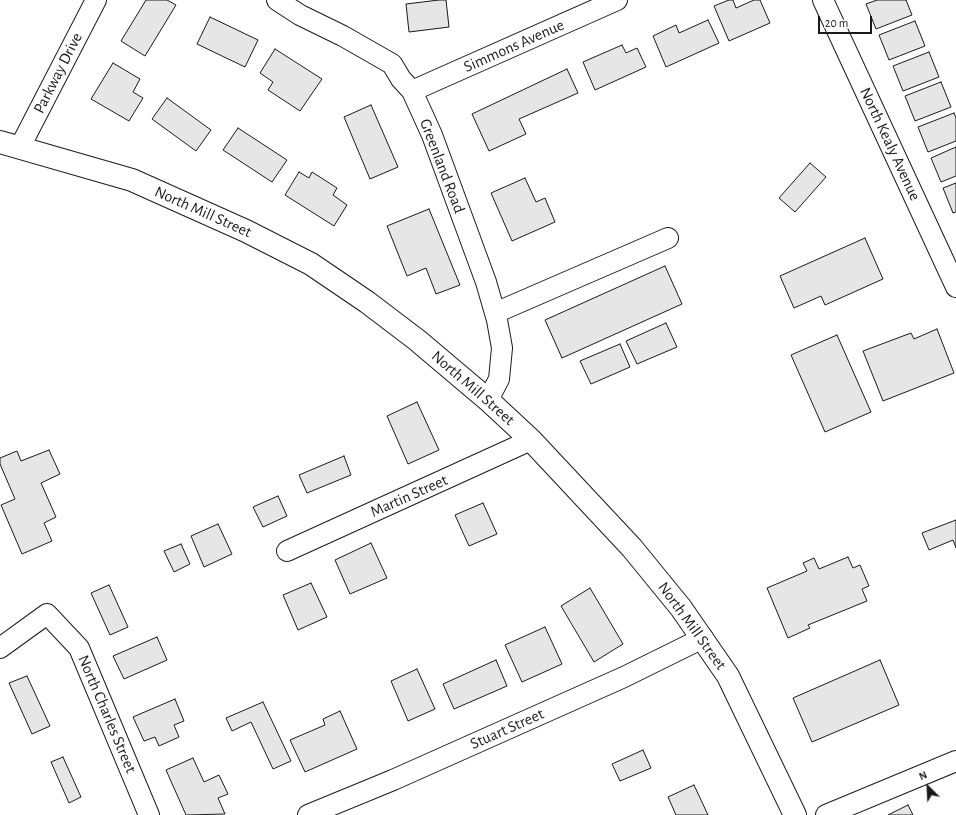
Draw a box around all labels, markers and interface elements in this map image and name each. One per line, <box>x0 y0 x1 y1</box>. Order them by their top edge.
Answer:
scale bar <box>820 8 874 34</box>
street label: Simmons Avenue <box>461 15 567 77</box>
text: 20 m <box>825 17 848 29</box>
street label: Parkway Drive <box>29 29 87 117</box>
street label: North Kealy Avenue <box>855 84 925 204</box>
street label: Greenland Road <box>415 116 469 216</box>
street label: North Mill Street <box>151 182 255 242</box>
street label: North Mill Street <box>427 347 519 429</box>
street label: Martin Street <box>367 470 451 522</box>
street label: North Mill Street <box>654 578 730 674</box>
street label: North Charles Street <box>74 652 140 776</box>
street label: Stuart Street <box>467 704 547 754</box>
north arrow <box>908 767 948 807</box>
text: N <box>917 769 929 782</box>

